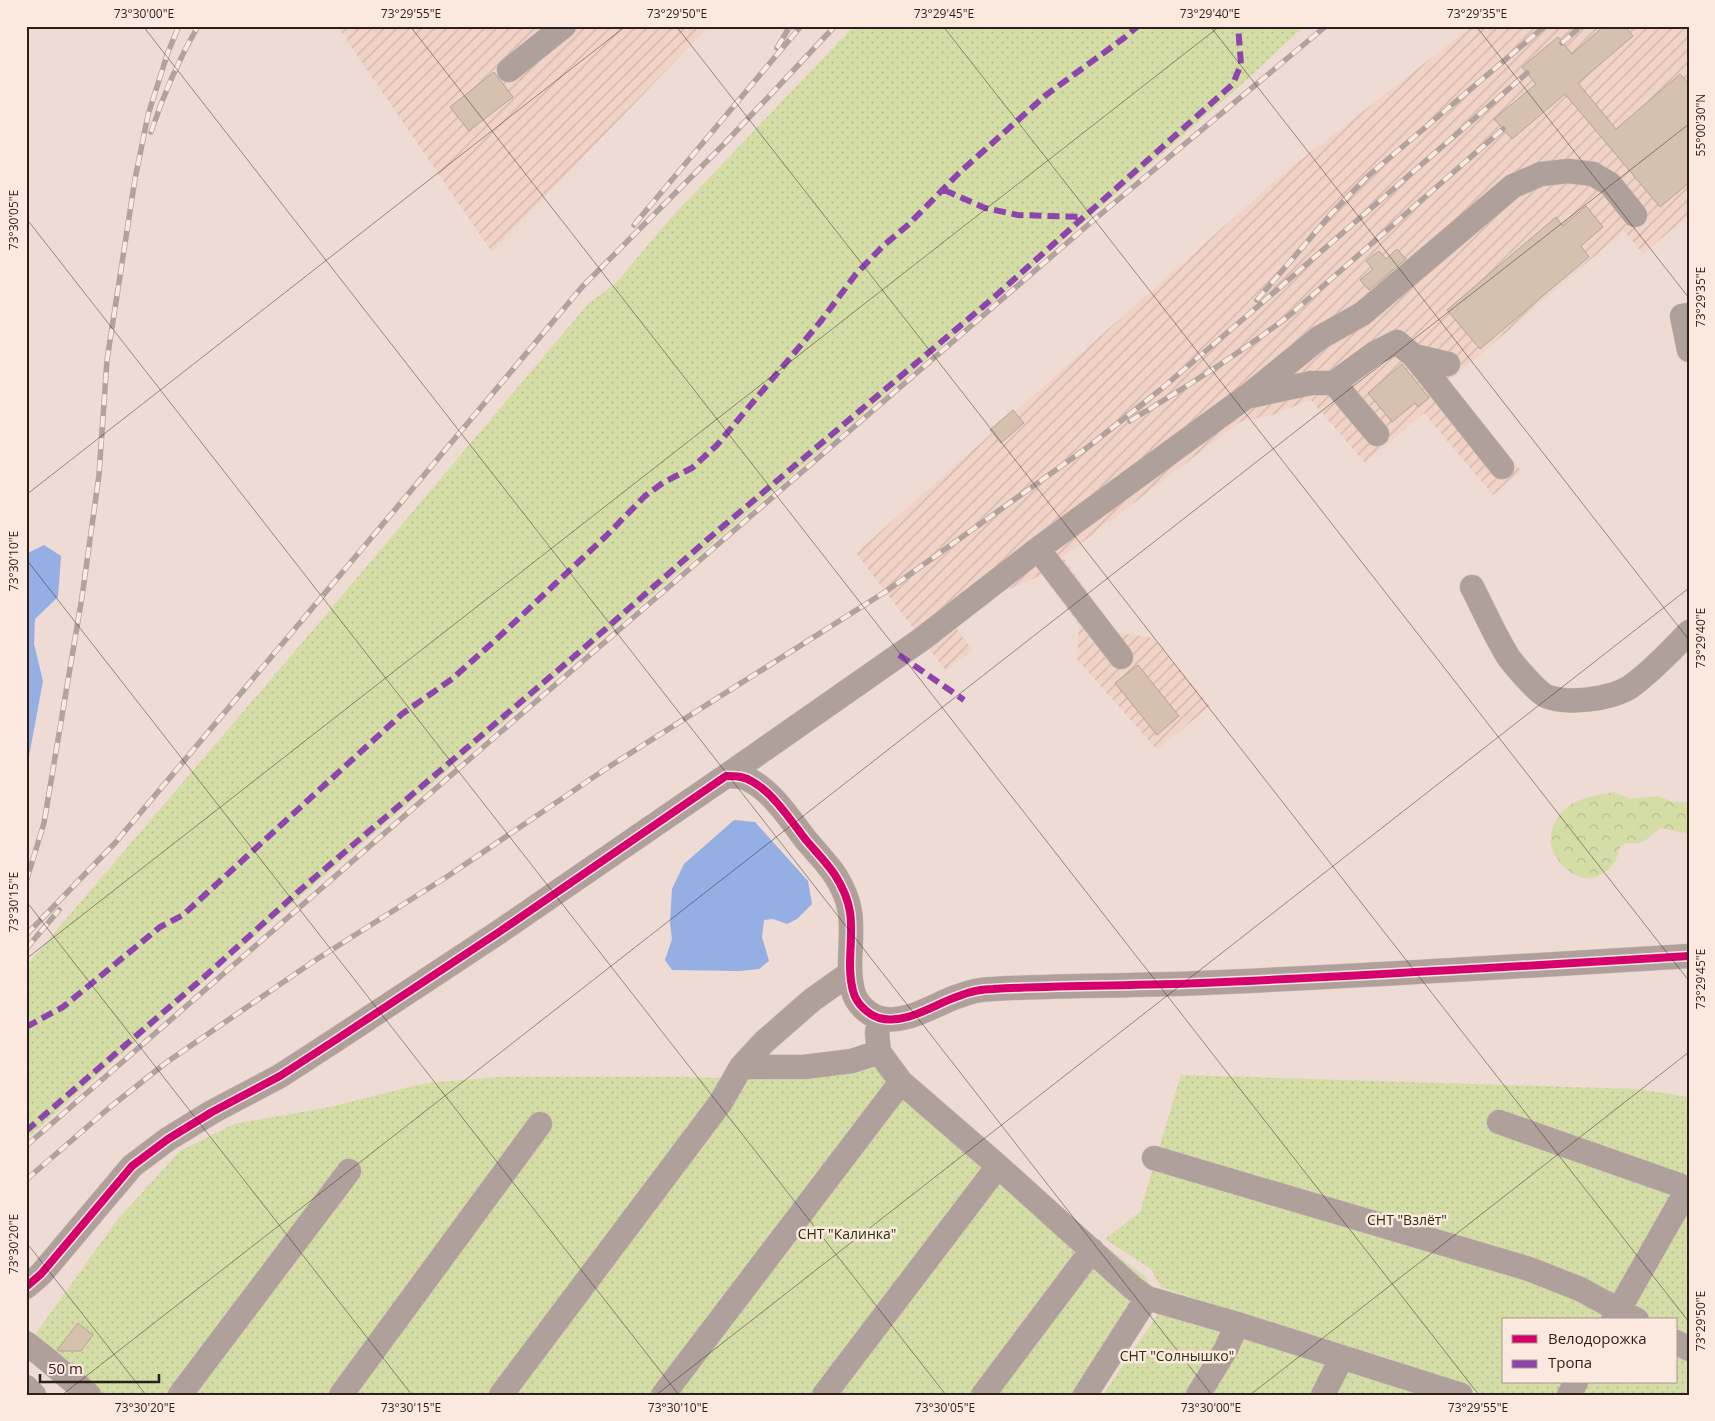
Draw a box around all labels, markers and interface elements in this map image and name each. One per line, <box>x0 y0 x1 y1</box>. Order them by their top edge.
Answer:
text: 73°30'00"E <box>114 5 174 22</box>
text: 73°29'55"E <box>381 5 441 22</box>
text: 73°29'50"E <box>647 5 707 22</box>
text: 73°29'45"E <box>914 5 974 22</box>
text: 73°29'40"E <box>1180 5 1240 22</box>
text: 73°29'35"E <box>1447 5 1507 22</box>
text: 55°00'30"N <box>1692 94 1709 156</box>
text: 73°30'05"E <box>5 190 22 250</box>
text: 73°29'35"E <box>1692 267 1709 327</box>
text: 73°30'10"E <box>5 531 22 591</box>
text: 73°29'40"E <box>1692 608 1709 668</box>
text: 73°30'15"E <box>5 872 22 932</box>
text: 73°29'45"E <box>1692 949 1709 1009</box>
park label: СНТ "Взлёт" <box>1367 1210 1447 1229</box>
text: 73°30'20"E <box>5 1214 22 1274</box>
park label: СНТ "Калинка" <box>798 1224 896 1243</box>
text: 73°29'50"E <box>1692 1291 1709 1351</box>
legend <box>1502 1318 1678 1384</box>
text: Велодорожка <box>1548 1328 1647 1348</box>
park label: СНТ "Солнышко" <box>1120 1346 1234 1365</box>
scale bar <box>40 1351 159 1383</box>
text: Тропа <box>1548 1352 1592 1372</box>
text: 50 m <box>48 1358 83 1378</box>
text: 73°30'20"E <box>115 1399 175 1416</box>
text: 73°30'15"E <box>381 1399 441 1416</box>
text: 73°30'10"E <box>648 1399 708 1416</box>
text: 73°30'05"E <box>915 1399 975 1416</box>
text: 73°30'00"E <box>1181 1399 1241 1416</box>
text: 73°29'55"E <box>1448 1399 1508 1416</box>

